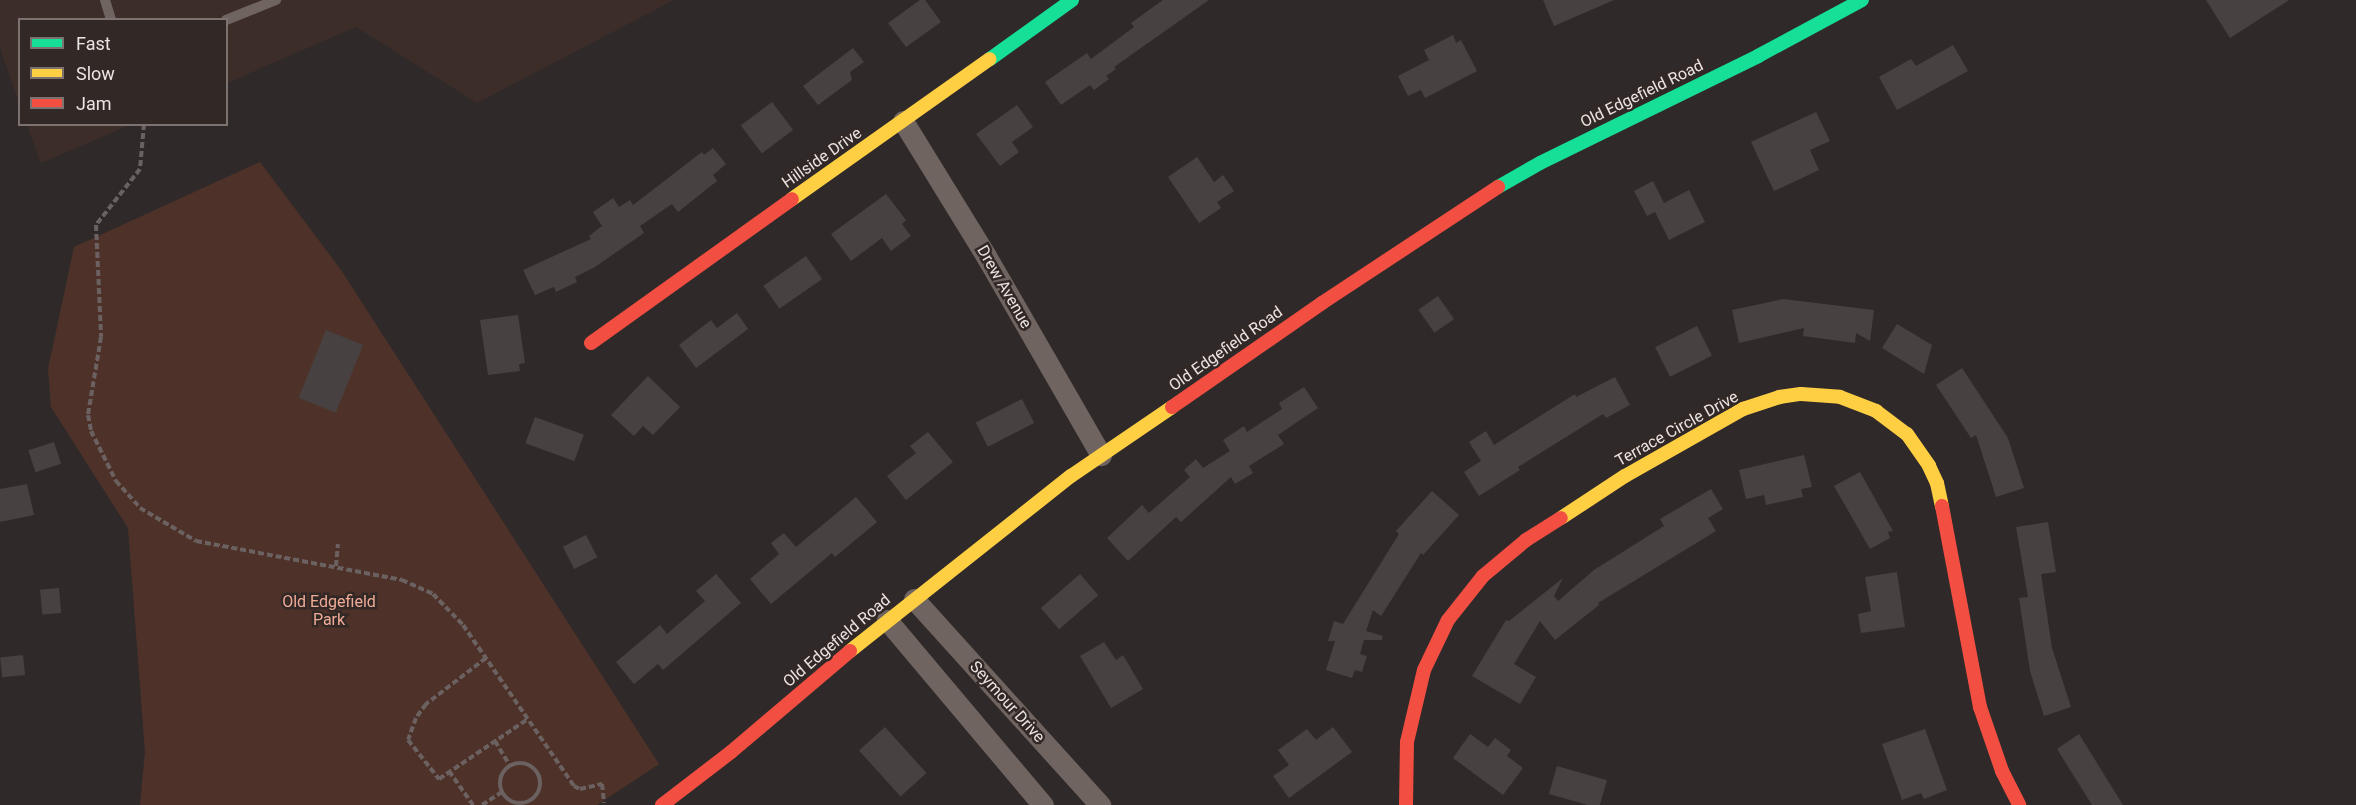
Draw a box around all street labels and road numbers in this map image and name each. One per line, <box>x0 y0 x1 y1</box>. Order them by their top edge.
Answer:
street label: Old Edgefield Road <box>1577 56 1707 132</box>
street label: Hillside Drive <box>779 124 865 192</box>
street label: Drew Avenue <box>973 242 1035 332</box>
street label: Old Edgefield Road <box>1165 303 1287 395</box>
street label: Terrace Circle Drive <box>1612 387 1742 471</box>
street label: Old Edgefield Road <box>779 590 895 692</box>
street label: Seymour Drive <box>965 657 1049 747</box>

